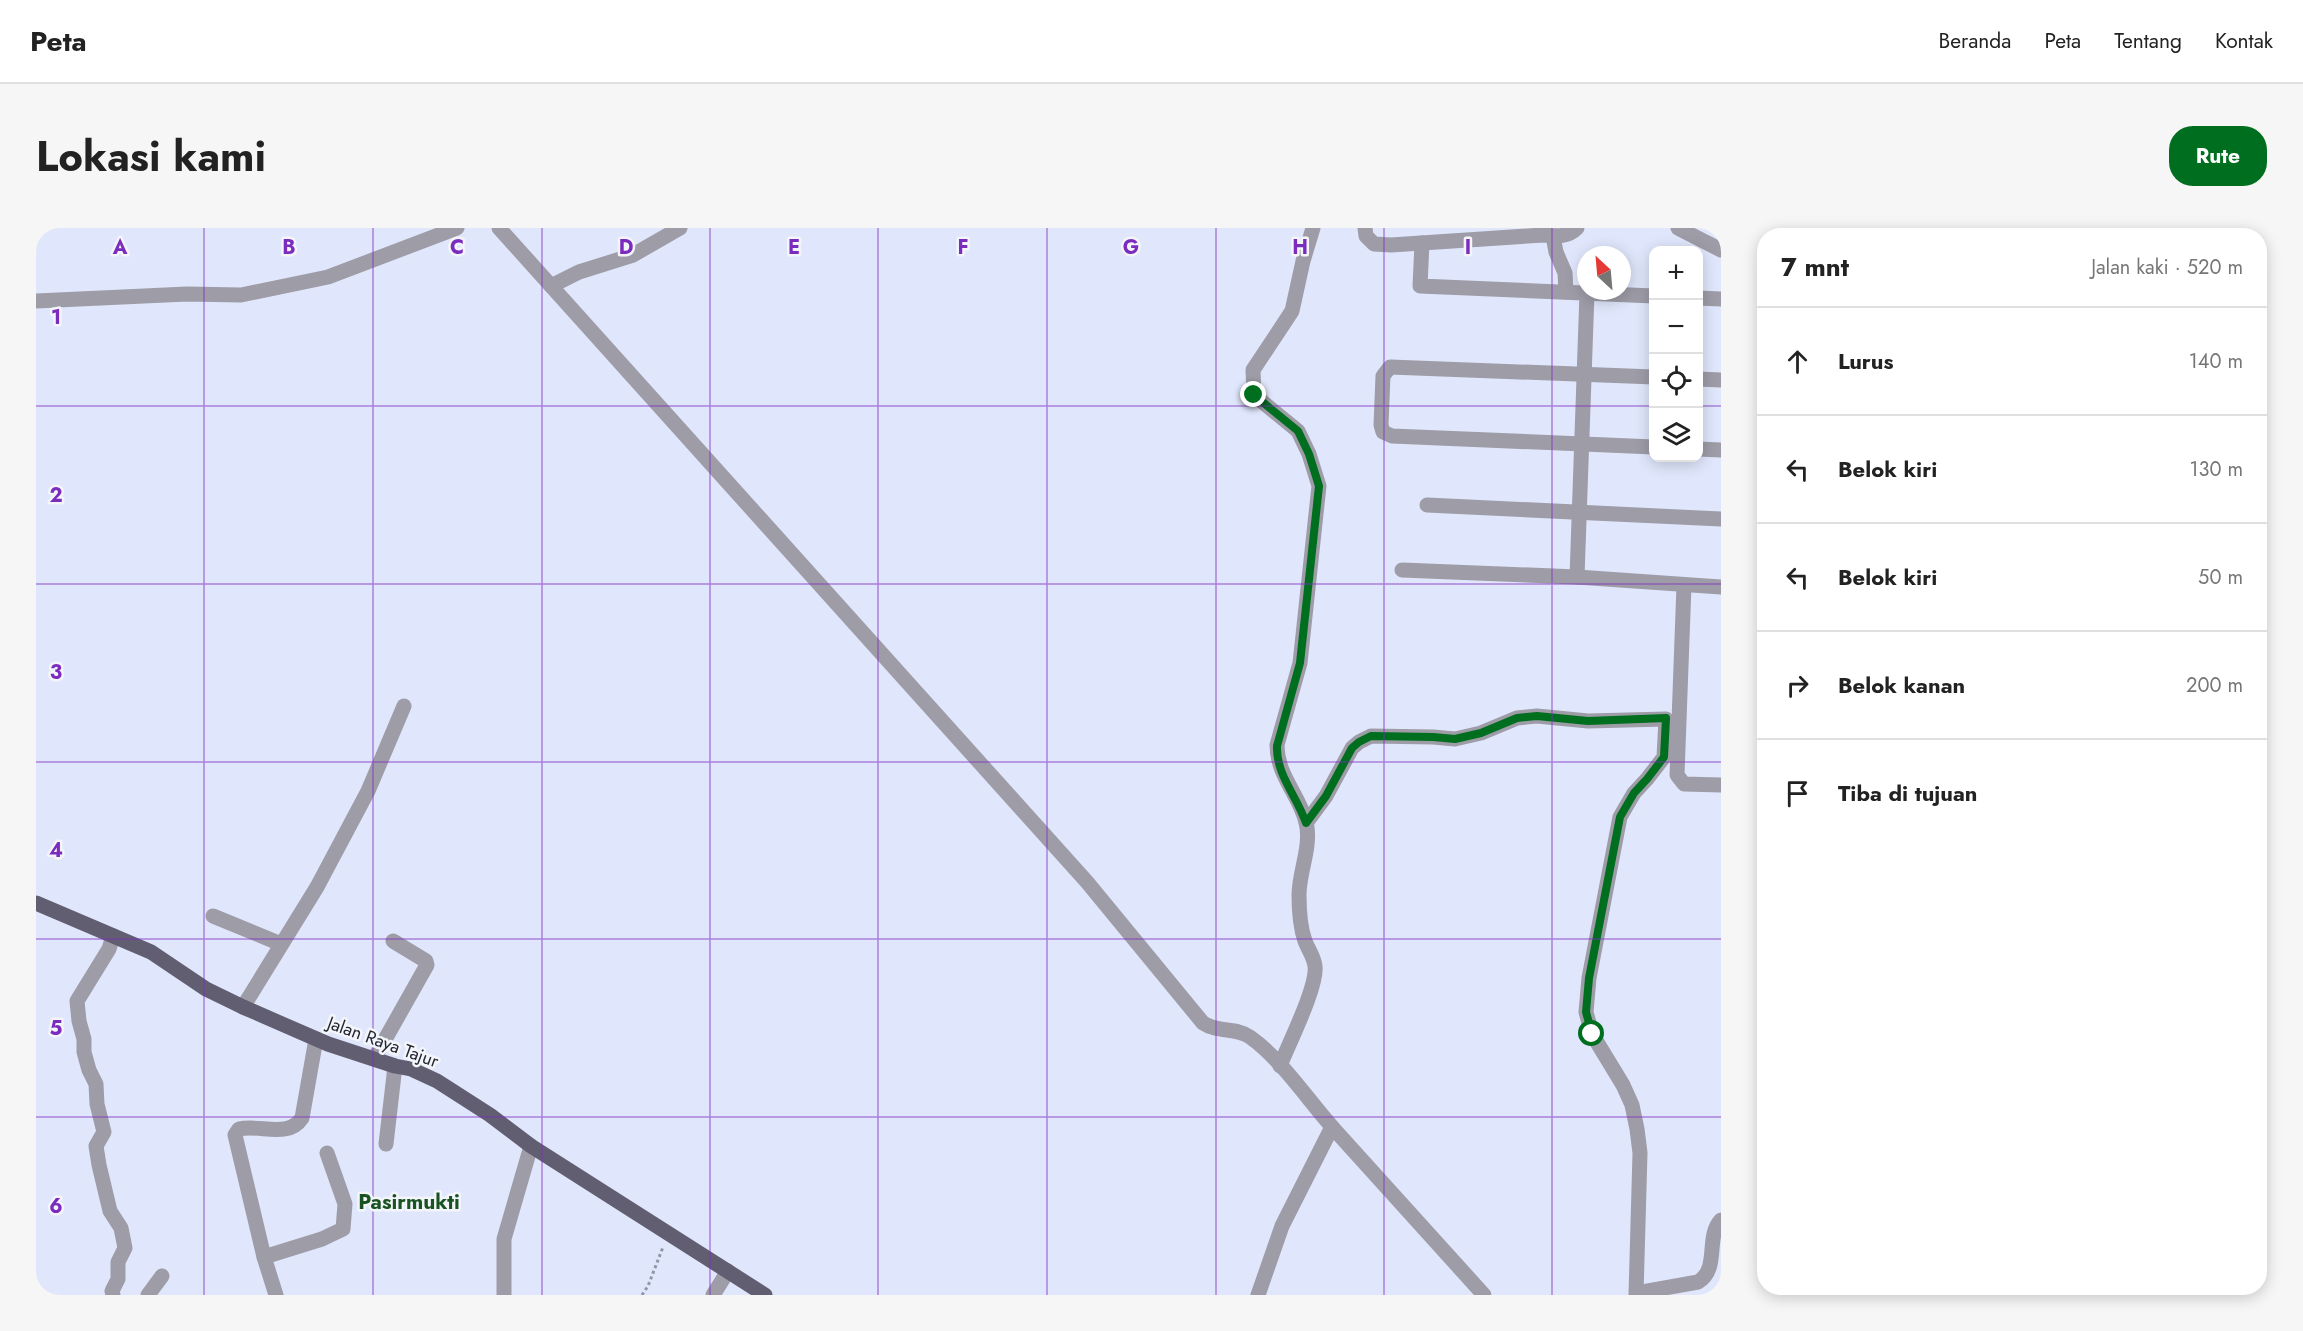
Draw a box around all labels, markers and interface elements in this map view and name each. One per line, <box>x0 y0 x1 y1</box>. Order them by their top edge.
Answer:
text: Peta <box>30 21 87 62</box>
text: Beranda <box>1938 26 2011 56</box>
text: Peta <box>2044 26 2081 56</box>
text: Tentang <box>2114 26 2182 56</box>
text: Kontak <box>2215 26 2273 56</box>
text: Lokasi kami <box>36 126 266 187</box>
button: Rute <box>2169 126 2267 186</box>
text: A <box>112 233 128 262</box>
text: B <box>282 233 296 262</box>
text: C <box>450 233 464 262</box>
text: D <box>619 233 633 262</box>
text: E <box>788 233 800 262</box>
text: F <box>957 233 969 262</box>
text: G <box>1123 233 1139 262</box>
text: H <box>1292 233 1308 262</box>
text: I <box>1465 233 1471 262</box>
north arrow <box>1577 246 1631 300</box>
map controls <box>1649 246 1703 462</box>
button: + <box>1649 246 1703 300</box>
text: 7 mnt <box>1781 248 1849 286</box>
text: Jalan kaki · 520 m <box>2091 253 2243 282</box>
button: − <box>1649 300 1703 354</box>
text: 1 <box>51 303 61 332</box>
icon: ahead <box>1781 345 1814 378</box>
text: Lurus <box>1838 345 1894 377</box>
text: 140 m <box>2189 347 2243 376</box>
button: locate <box>1649 354 1703 408</box>
route end <box>1240 381 1266 407</box>
button: layers <box>1649 408 1703 462</box>
icon: left <box>1781 453 1814 486</box>
text: Belok kiri <box>1838 453 1937 485</box>
text: 130 m <box>2189 455 2243 484</box>
text: 2 <box>49 481 63 510</box>
icon: left <box>1781 561 1814 594</box>
text: Belok kiri <box>1838 561 1937 593</box>
text: 50 m <box>2198 563 2243 592</box>
text: 3 <box>50 658 62 687</box>
icon: right <box>1781 669 1814 702</box>
text: Belok kanan <box>1838 669 1965 701</box>
text: 200 m <box>2186 671 2243 700</box>
icon: arrive <box>1781 777 1814 810</box>
text: Tiba di tujuan <box>1838 777 1977 809</box>
text: 4 <box>49 836 63 865</box>
street label: Jalan Raya Tajur <box>322 1009 443 1074</box>
text: 5 <box>50 1014 63 1043</box>
route start <box>1578 1020 1604 1046</box>
district label: Pasirmukti <box>358 1187 460 1217</box>
text: 6 <box>49 1192 63 1221</box>

